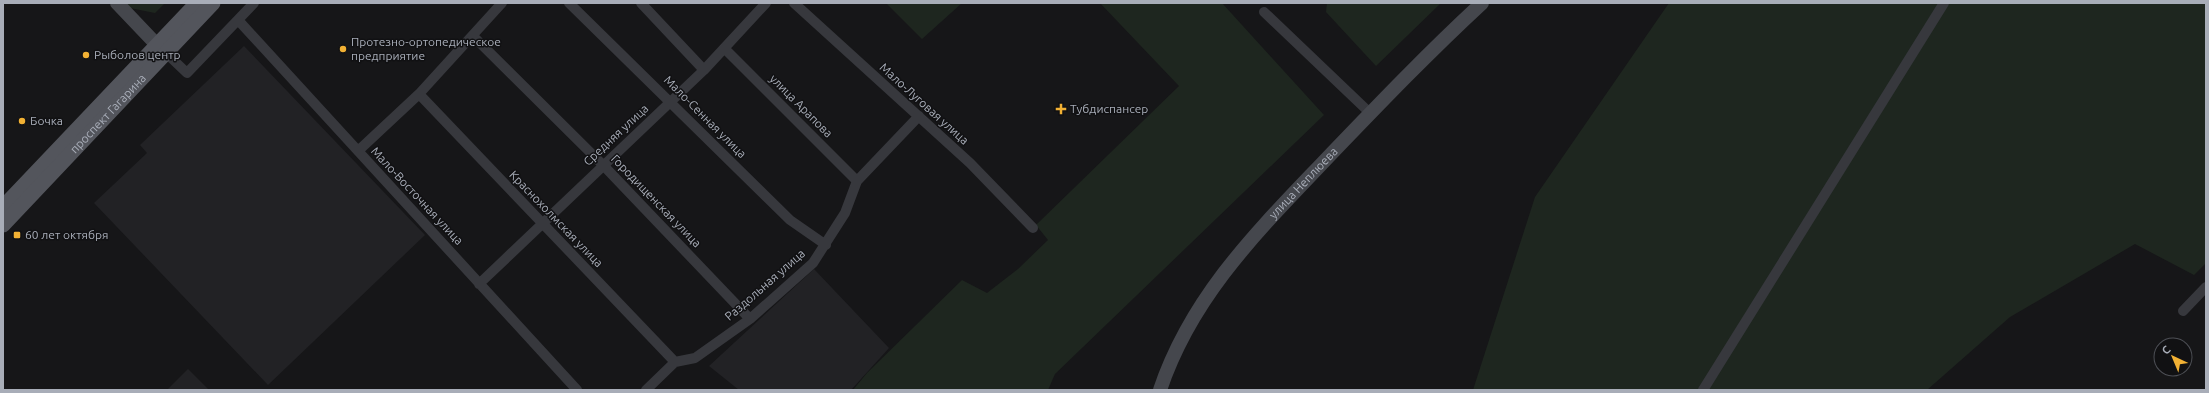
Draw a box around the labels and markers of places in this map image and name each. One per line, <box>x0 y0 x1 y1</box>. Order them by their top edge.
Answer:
place label: Протезно-ортопедическое предприятие <box>351 35 501 62</box>
marker: Протезно-ортопедическое предприятие <box>338 44 348 54</box>
place label: Рыболов центр <box>94 48 181 61</box>
marker: Рыболов центр <box>81 50 91 60</box>
place label: Тубдиспансер <box>1070 102 1148 115</box>
marker: Тубдиспансер <box>1055 103 1067 115</box>
place label: Бочка <box>30 114 63 127</box>
marker: Бочка <box>17 116 27 126</box>
place label: 60 лет октября <box>25 228 109 241</box>
marker: 60 лет октября <box>12 230 22 240</box>

